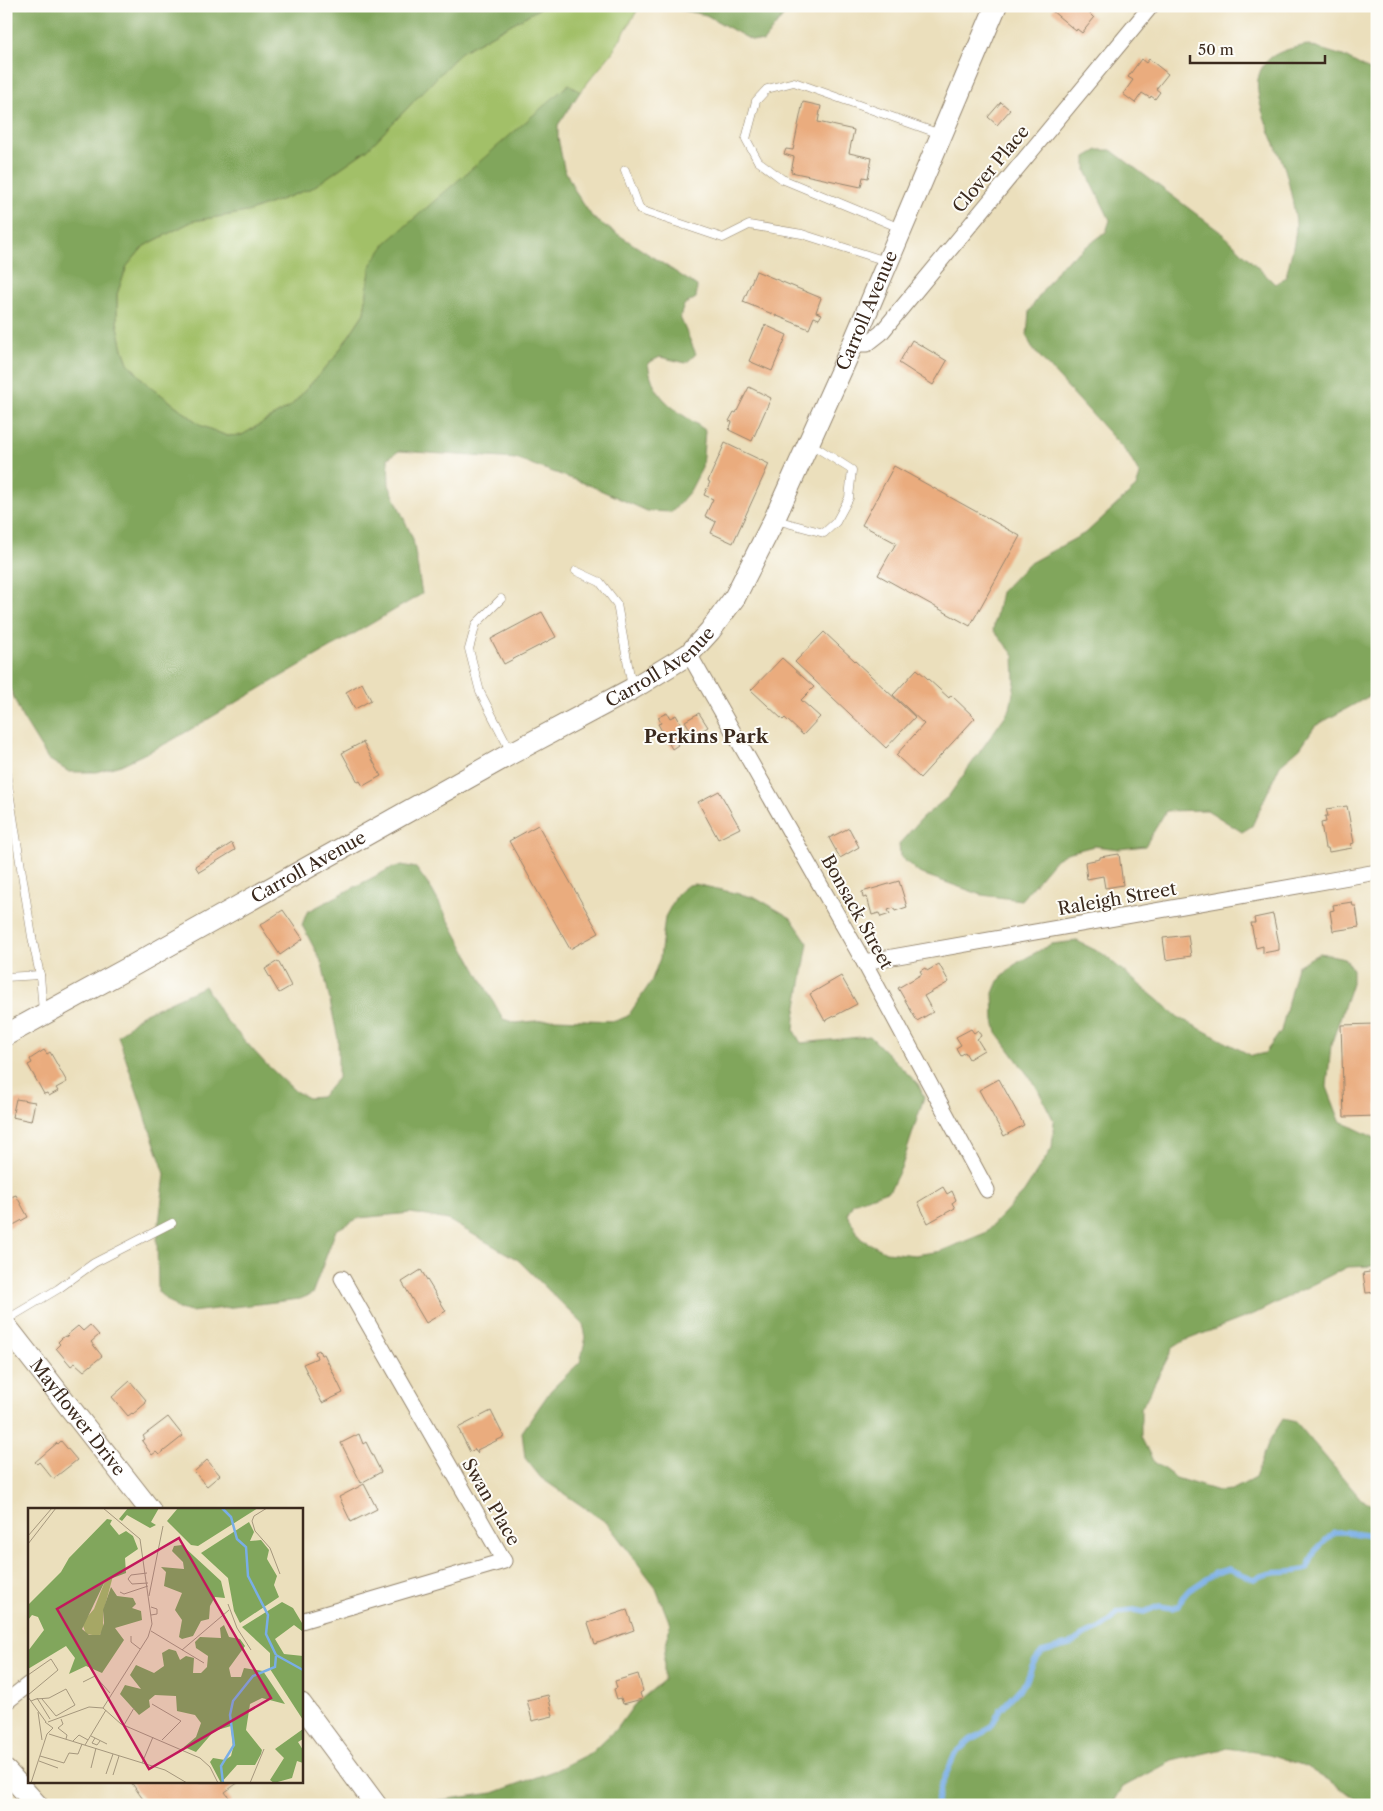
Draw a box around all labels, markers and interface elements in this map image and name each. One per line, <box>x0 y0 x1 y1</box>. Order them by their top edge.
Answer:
scale bar <box>1190 32 1326 64</box>
text: 50 m <box>1198 40 1234 59</box>
street label: Clover Place <box>948 121 1034 217</box>
street label: Carroll Avenue <box>832 247 902 374</box>
street label: Carroll Avenue <box>602 622 719 712</box>
district label: Perkins Park <box>644 725 769 748</box>
street label: Carroll Avenue <box>247 826 370 908</box>
street label: Bonsack Street <box>816 851 898 974</box>
street label: Raleigh Street <box>1056 878 1179 920</box>
street label: Mayflower Drive <box>25 1355 130 1480</box>
street label: Swan Place <box>457 1455 525 1549</box>
inset map <box>28 1508 302 1784</box>

